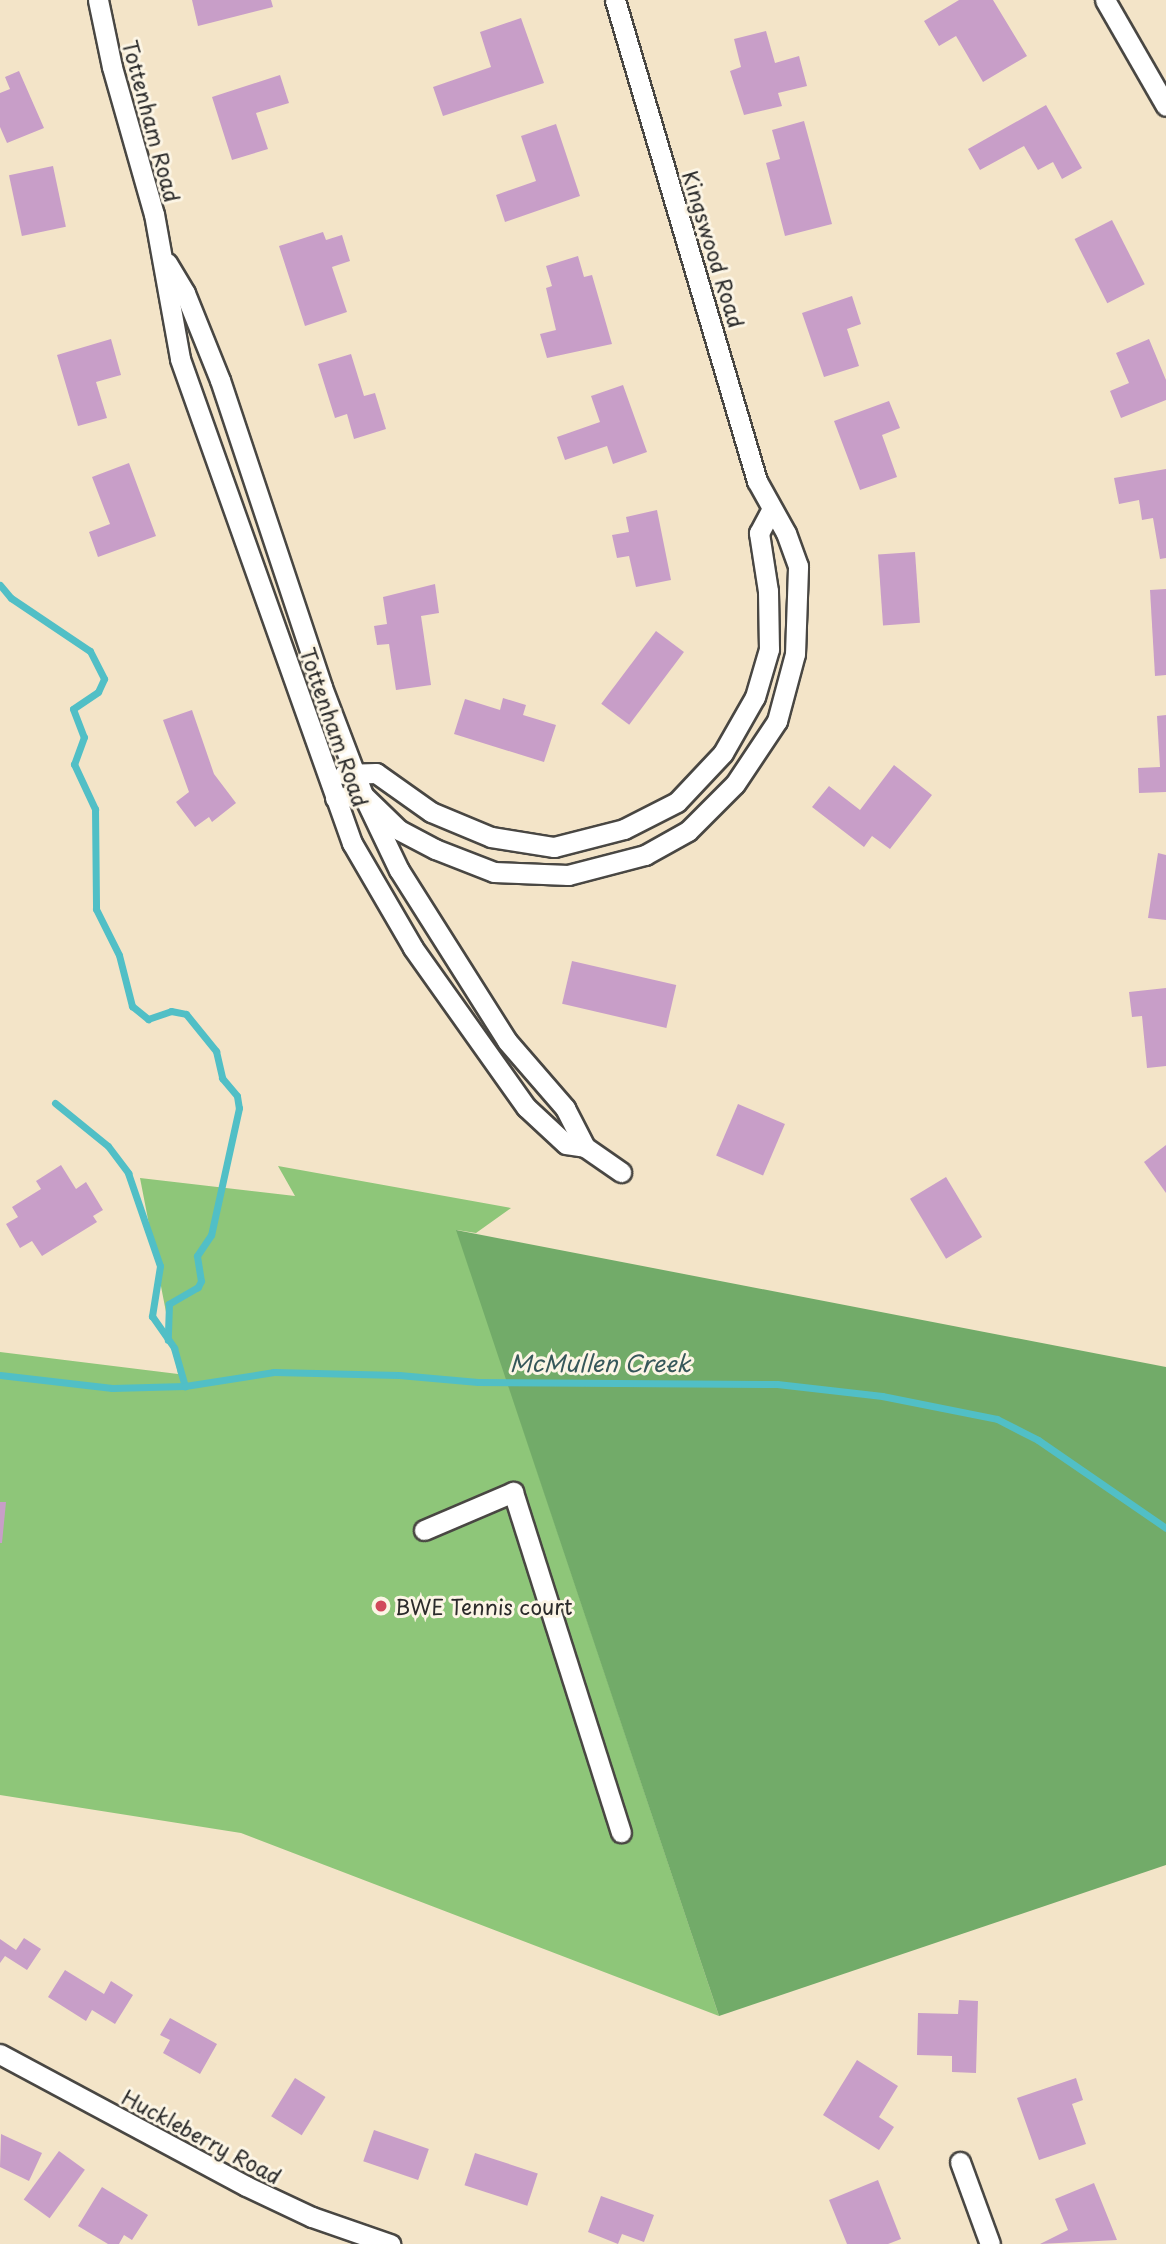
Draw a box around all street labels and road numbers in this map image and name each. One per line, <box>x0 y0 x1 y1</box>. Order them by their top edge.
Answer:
street label: Tottenham Road <box>118 37 186 205</box>
street label: Kingswood Road <box>678 167 750 331</box>
street label: Tottenham Road <box>296 644 374 810</box>
street label: Huckleberry Road <box>118 2083 286 2189</box>

